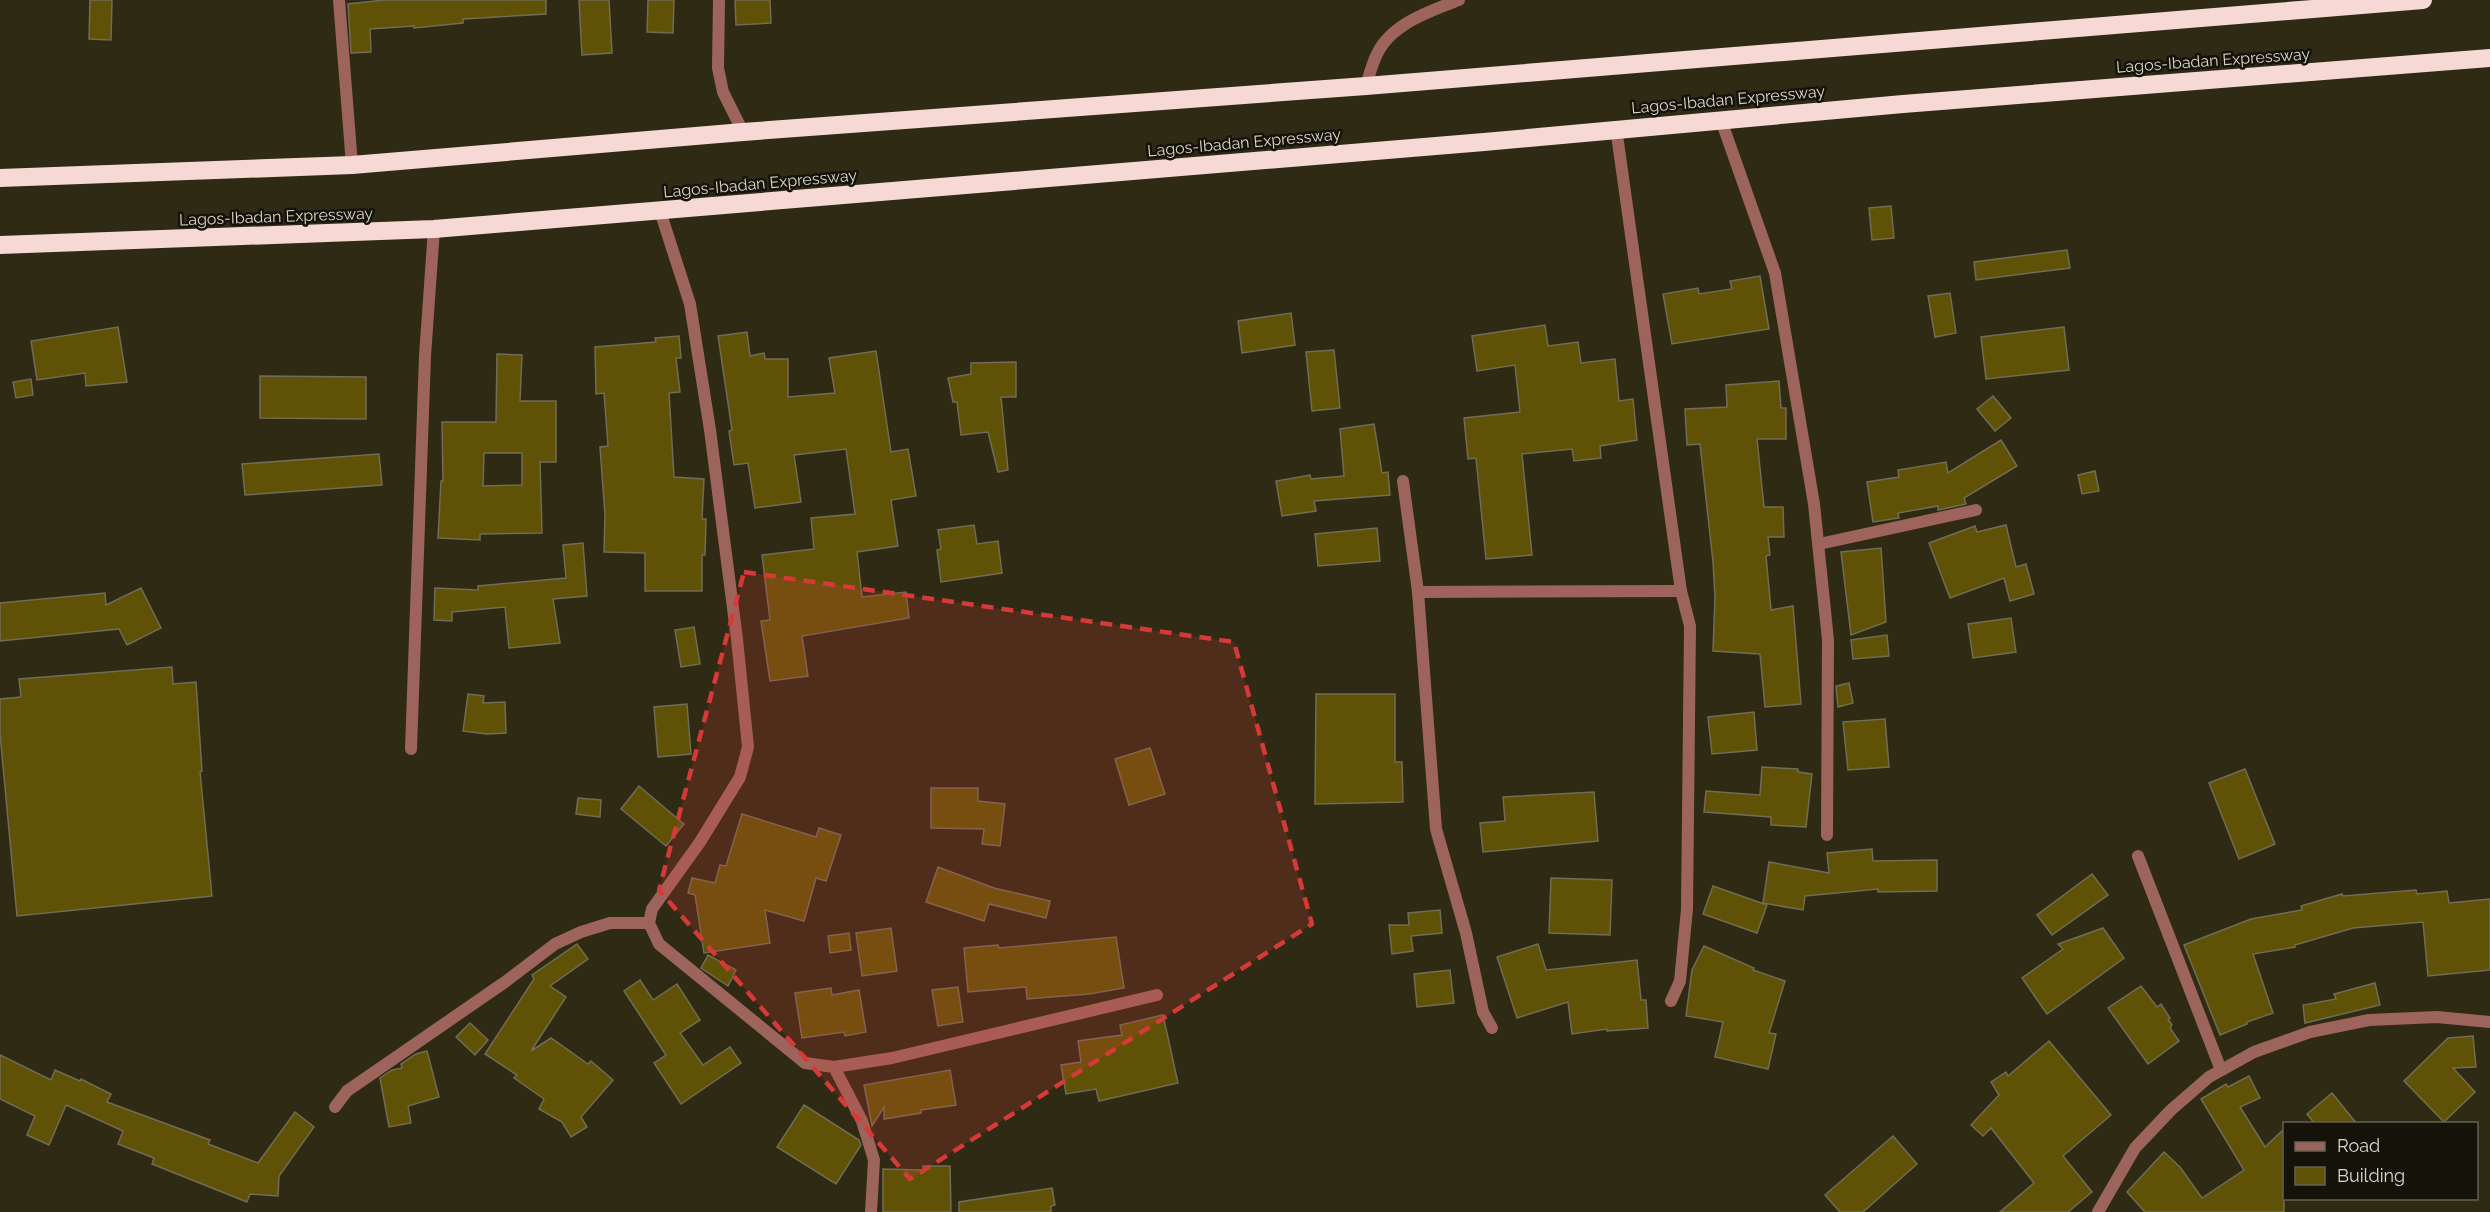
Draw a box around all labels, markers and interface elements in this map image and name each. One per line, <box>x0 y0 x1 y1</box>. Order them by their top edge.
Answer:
street label: Lagos-Ibadan Expressway <box>2115 44 2311 77</box>
street label: Lagos-Ibadan Expressway <box>1630 82 1826 117</box>
street label: Lagos-Ibadan Expressway <box>1146 125 1342 160</box>
street label: Lagos-Ibadan Expressway <box>662 166 858 201</box>
street label: Lagos-Ibadan Expressway <box>179 204 374 229</box>
legend <box>2283 1122 2478 1200</box>
text: Road <box>2337 1135 2380 1156</box>
text: Building <box>2337 1165 2405 1186</box>

